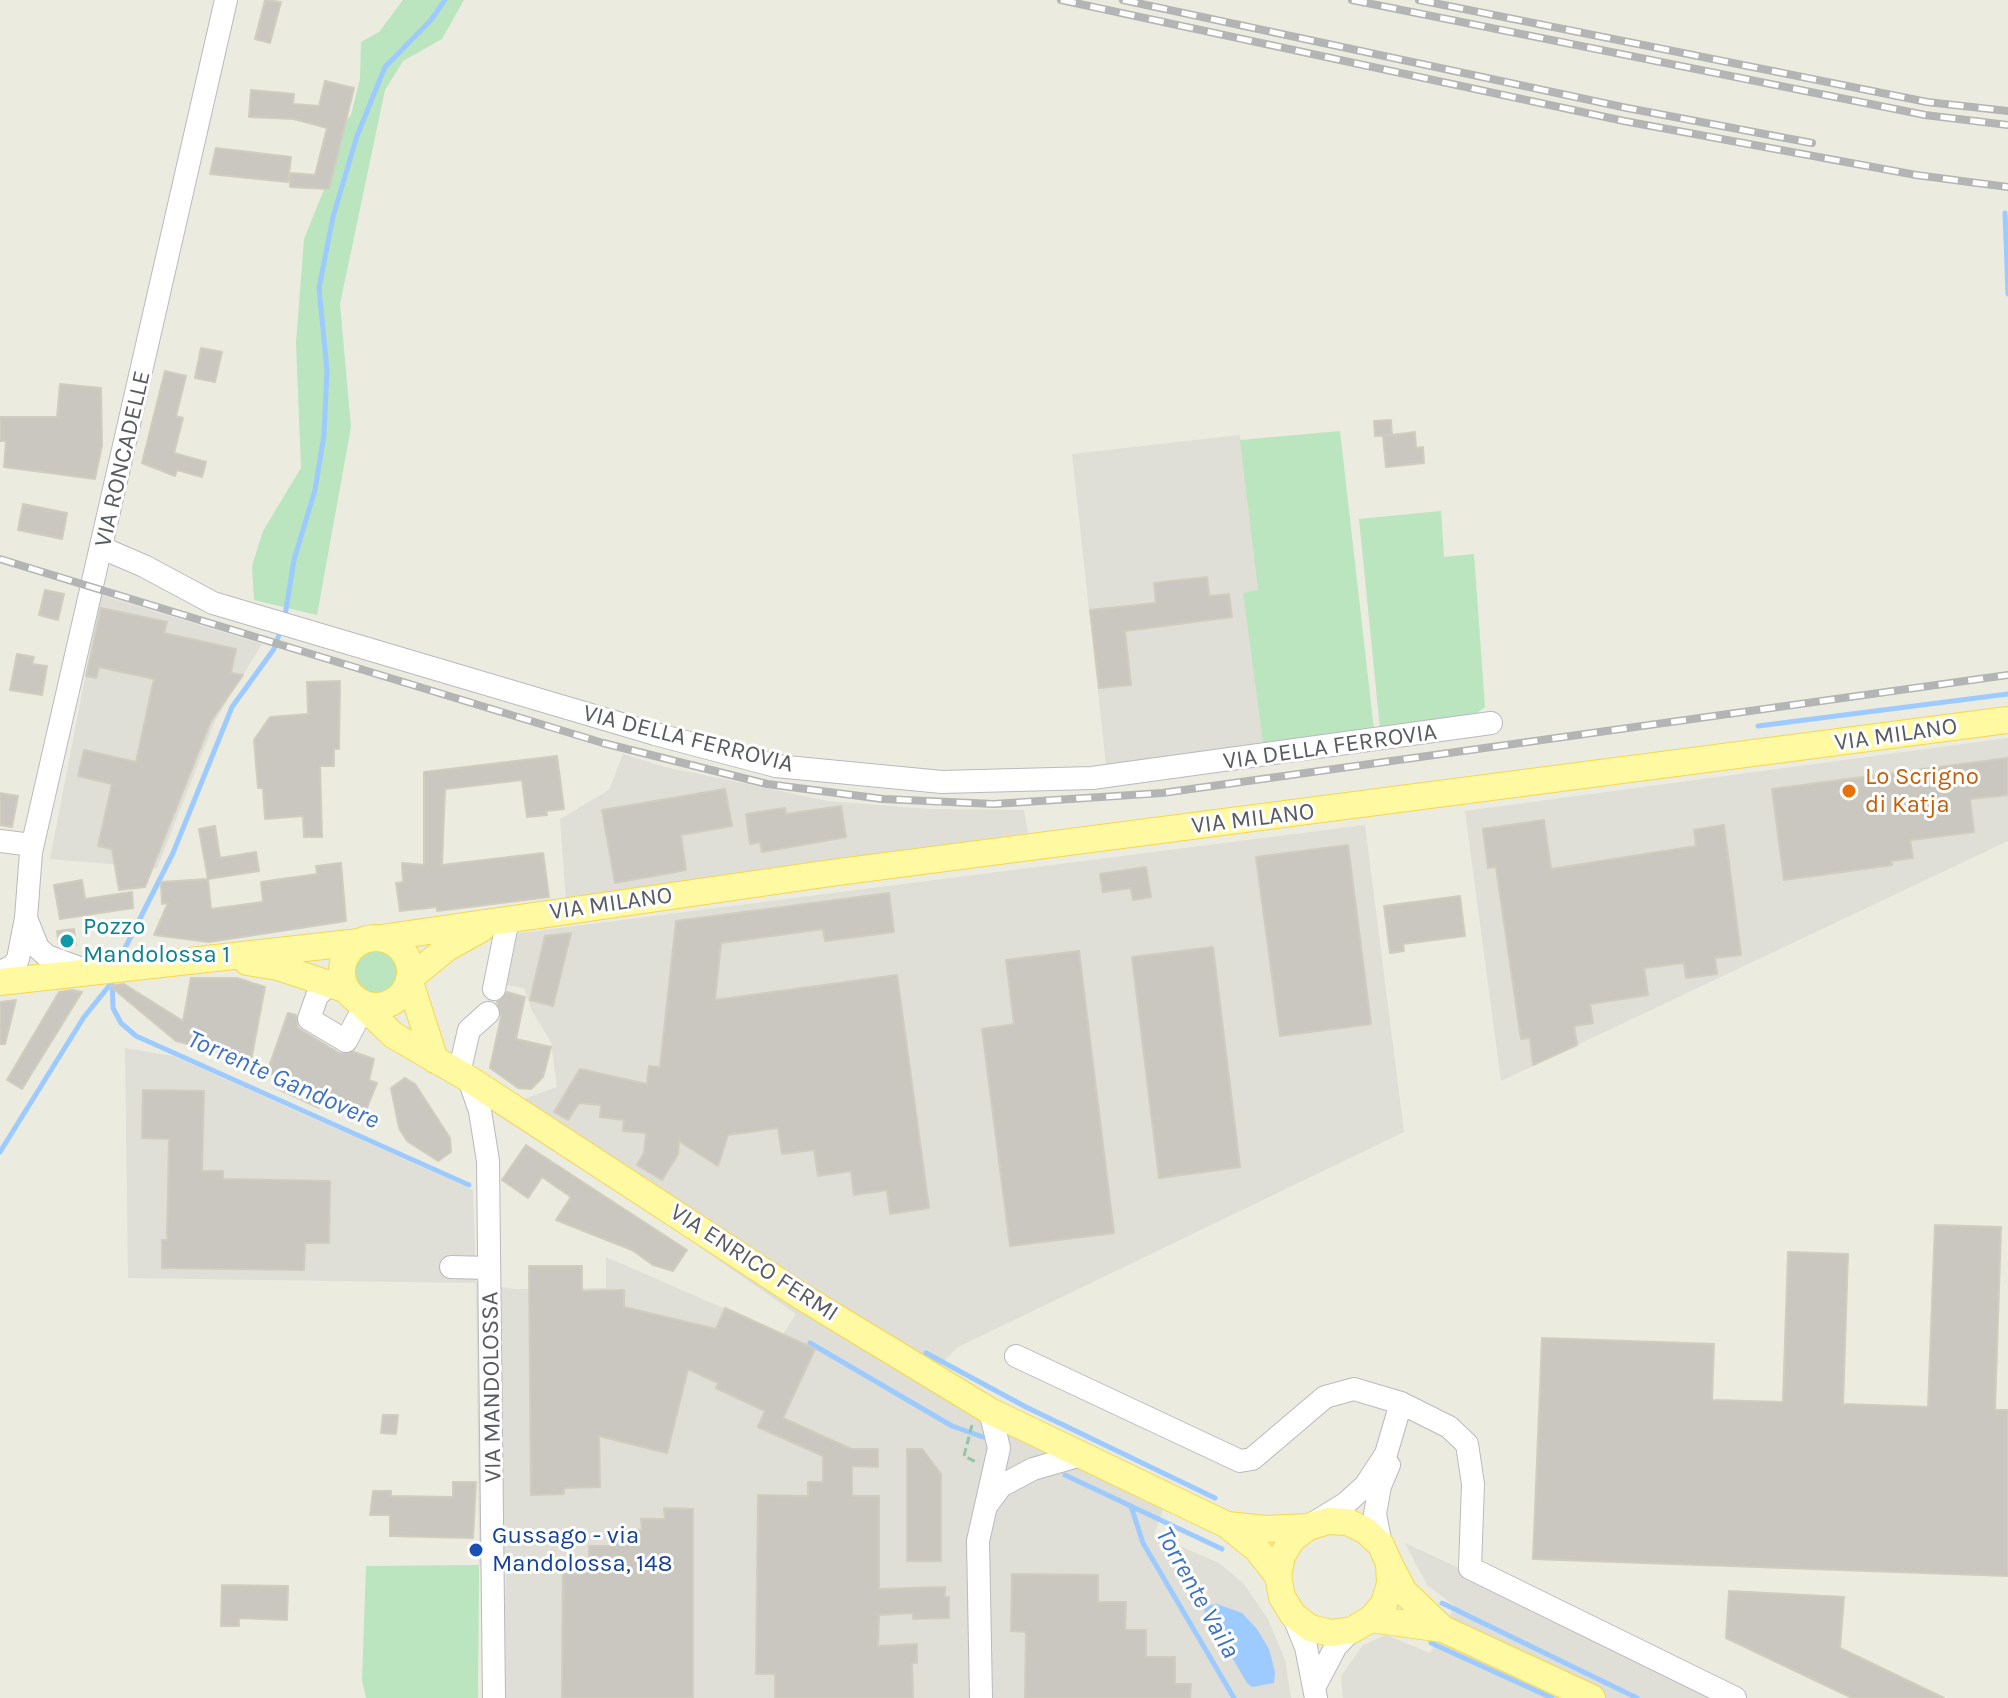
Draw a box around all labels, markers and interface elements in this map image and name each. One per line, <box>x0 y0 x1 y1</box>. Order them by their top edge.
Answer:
street label: VIA RONCADELLE <box>89 368 157 550</box>
street label: VIA DELLA FERROVIA <box>580 699 796 779</box>
street label: VIA MILANO <box>1833 712 1959 758</box>
street label: VIA DELLA FERROVIA <box>1221 718 1439 776</box>
place label: Lo Scrigno di Katja <box>1865 763 1979 819</box>
marker: Lo Scrigno di Katja <box>1840 782 1858 800</box>
street label: VIA MILANO <box>1190 797 1316 841</box>
street label: VIA MILANO <box>548 881 674 927</box>
place label: Pozzo Mandolossa 1 <box>83 913 230 969</box>
marker: Pozzo Mandolossa 1 <box>58 932 76 950</box>
water label: Torrente Gandovere <box>182 1024 384 1136</box>
street label: VIA ENRICO FERMI <box>664 1198 844 1328</box>
street label: VIA MANDOLOSSA <box>476 1291 508 1483</box>
place label: Gussago - via Mandolossa, 148 <box>492 1522 672 1578</box>
water label: Torrente Vaila <box>1148 1522 1246 1664</box>
marker: Gussago - via Mandolossa, 148 <box>467 1541 485 1559</box>

